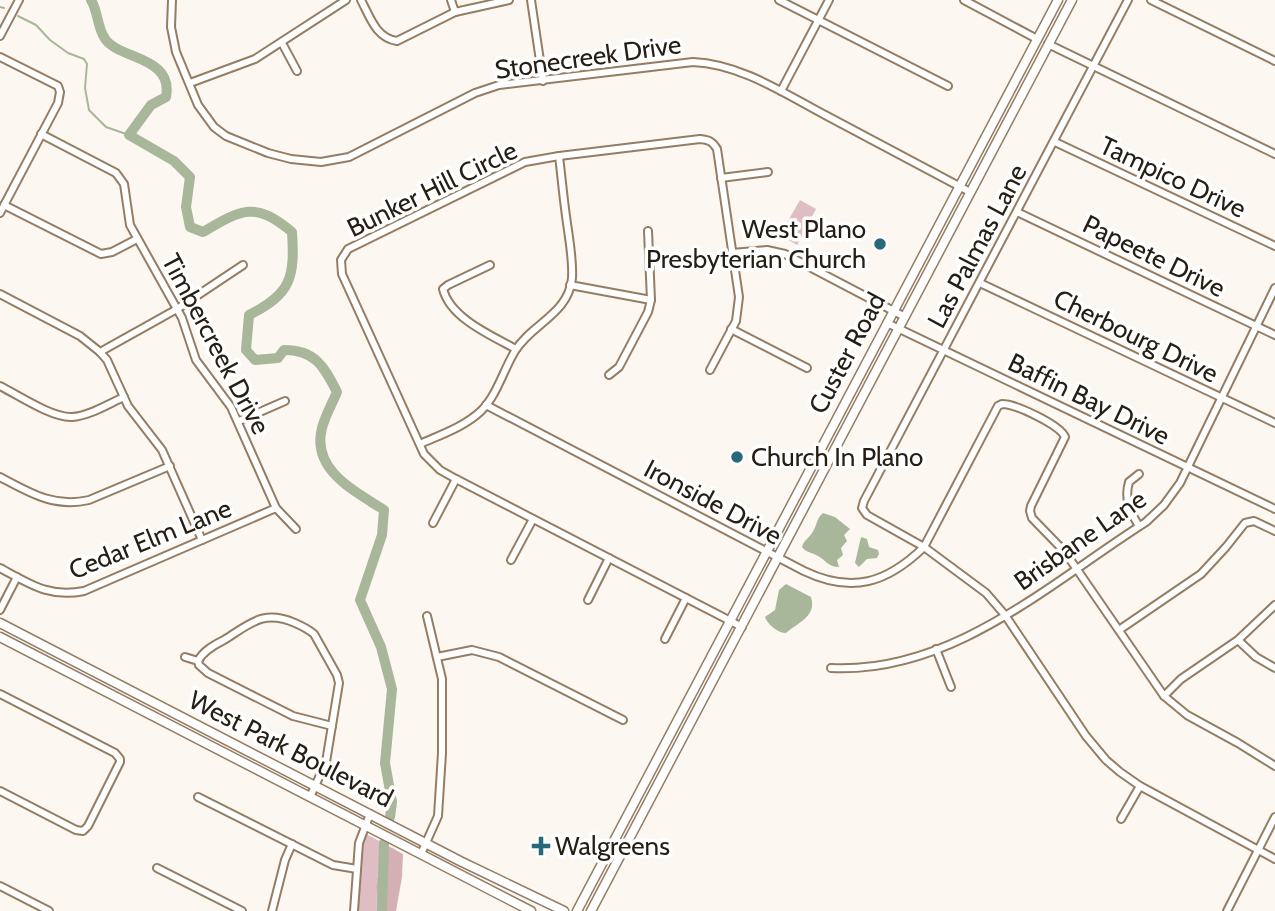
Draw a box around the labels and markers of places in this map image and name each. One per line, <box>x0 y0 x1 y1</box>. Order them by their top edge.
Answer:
place label: West Plano Presbyterian Church <box>646 213 866 275</box>
marker: West Plano Presbyterian Church <box>872 236 888 252</box>
place label: Church In Plano <box>751 441 923 473</box>
marker: Church In Plano <box>729 449 745 465</box>
place label: Walgreens <box>555 830 670 862</box>
marker: Walgreens <box>533 838 549 854</box>

